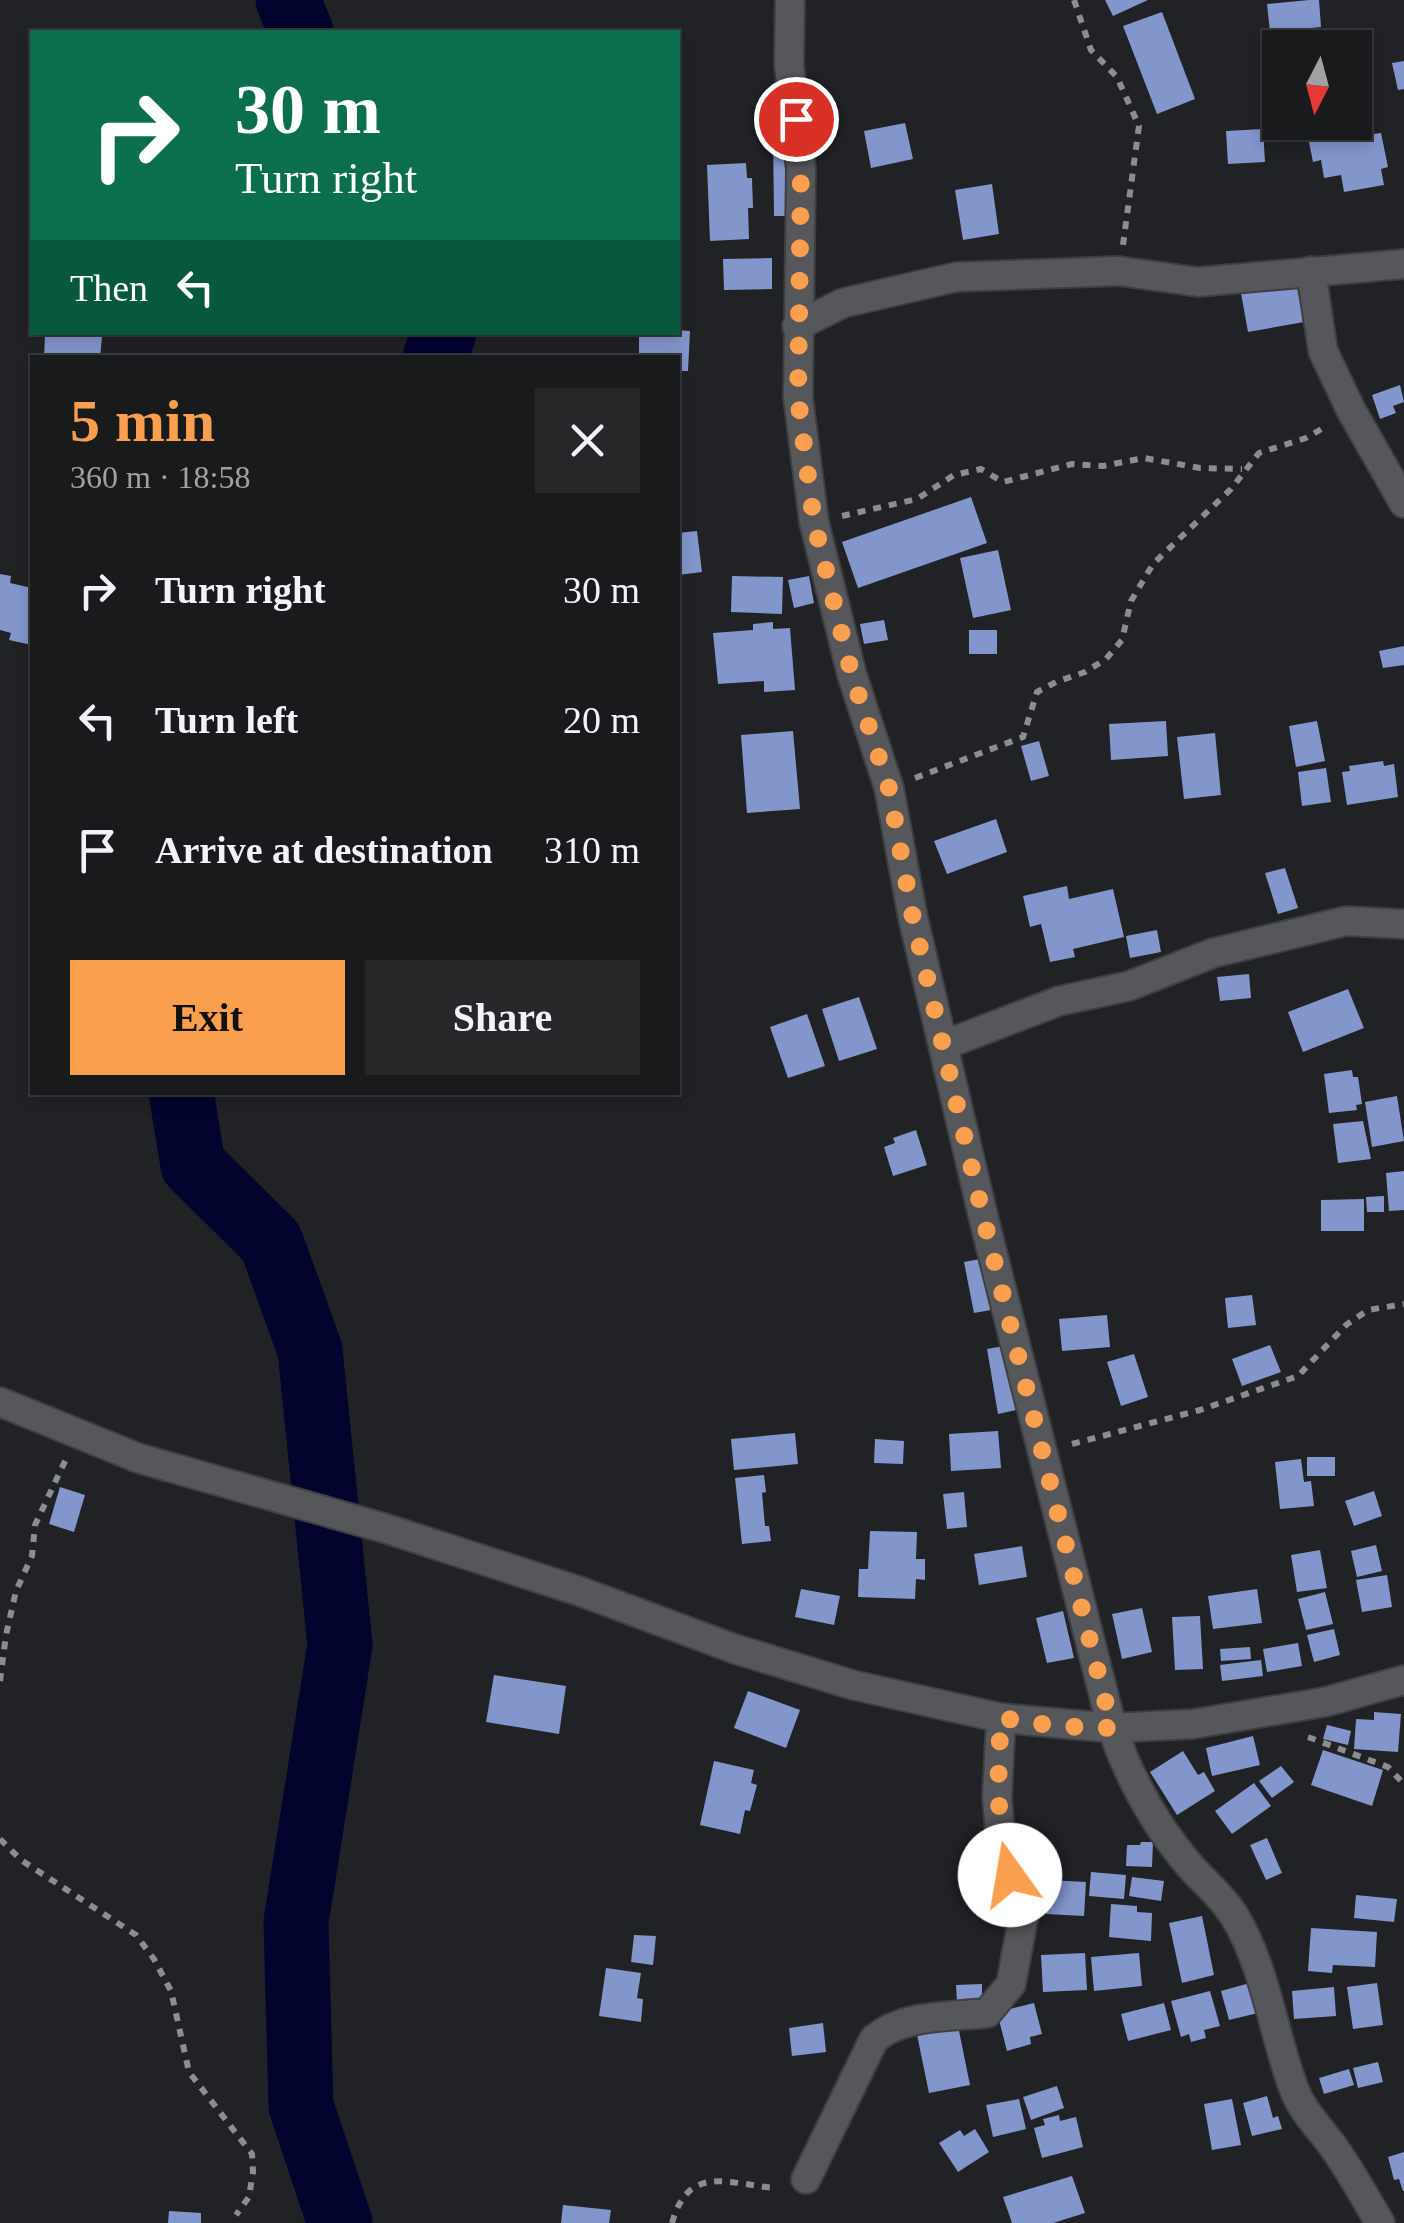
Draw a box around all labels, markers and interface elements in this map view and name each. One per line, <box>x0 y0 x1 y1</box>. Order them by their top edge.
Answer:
north arrow <box>1262 30 1372 140</box>
map controls <box>1262 30 1372 140</box>
icon: right <box>70 70 200 200</box>
text: 30 m <box>235 71 381 148</box>
pin <box>754 77 839 162</box>
icon: arrive <box>769 92 824 147</box>
text: Turn right <box>235 153 417 203</box>
icon: left <box>168 260 223 315</box>
text: Then <box>70 267 148 309</box>
text: 5 min <box>70 388 215 454</box>
button: close <box>535 388 640 493</box>
text: 360 m · 18:58 <box>70 459 250 495</box>
icon: right <box>70 563 125 618</box>
text: Turn right <box>155 569 326 611</box>
text: 30 m <box>563 569 640 611</box>
icon: left <box>70 693 125 748</box>
text: Turn left <box>155 699 298 741</box>
text: 20 m <box>563 699 640 741</box>
icon: arrive <box>70 823 125 878</box>
text: Arrive at destination <box>155 829 493 871</box>
text: 310 m <box>544 829 640 871</box>
button: Exit <box>70 960 345 1075</box>
button: Share <box>365 960 640 1075</box>
position arrow <box>958 1823 1062 1927</box>

